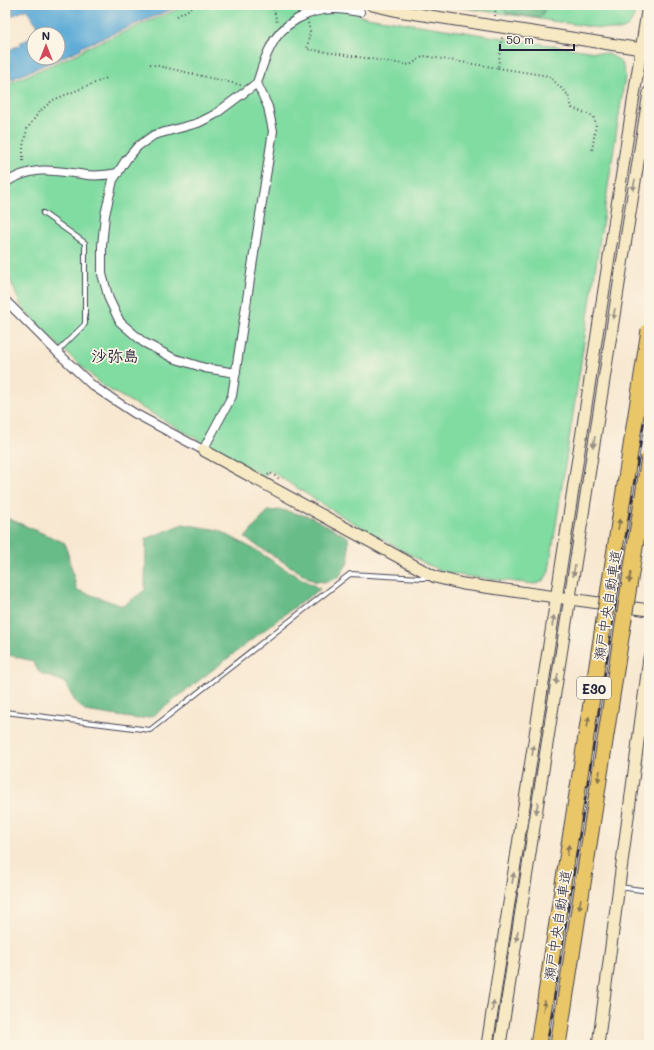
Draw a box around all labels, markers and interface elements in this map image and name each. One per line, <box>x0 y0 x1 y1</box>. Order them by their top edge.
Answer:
north arrow <box>26 26 66 66</box>
scale bar <box>500 26 574 52</box>
text: N <box>42 28 50 43</box>
text: 50 m <box>506 31 534 47</box>
one-way arrow <box>631 179 637 191</box>
one-way arrow <box>611 308 617 320</box>
district label: 沙弥島 <box>91 345 139 366</box>
one-way arrow <box>591 436 597 448</box>
one-way arrow <box>616 518 622 530</box>
street label: 瀬戸中央自動車道 <box>589 548 625 662</box>
one-way arrow <box>571 565 577 577</box>
one-way arrow <box>627 572 633 584</box>
one-way arrow <box>550 615 556 627</box>
one-way arrow <box>554 673 560 685</box>
road number: E30 <box>577 677 611 699</box>
one-way arrow <box>586 716 592 728</box>
one-way arrow <box>530 743 536 756</box>
one-way arrow <box>596 770 602 782</box>
one-way arrow <box>534 802 540 814</box>
one-way arrow <box>566 844 572 856</box>
street label: 瀬戸中央自動車道 <box>539 868 575 982</box>
one-way arrow <box>510 872 516 884</box>
one-way arrow <box>577 898 583 911</box>
one-way arrow <box>514 930 520 942</box>
one-way arrow <box>490 1000 496 1013</box>
one-way arrow <box>541 1000 547 1013</box>

